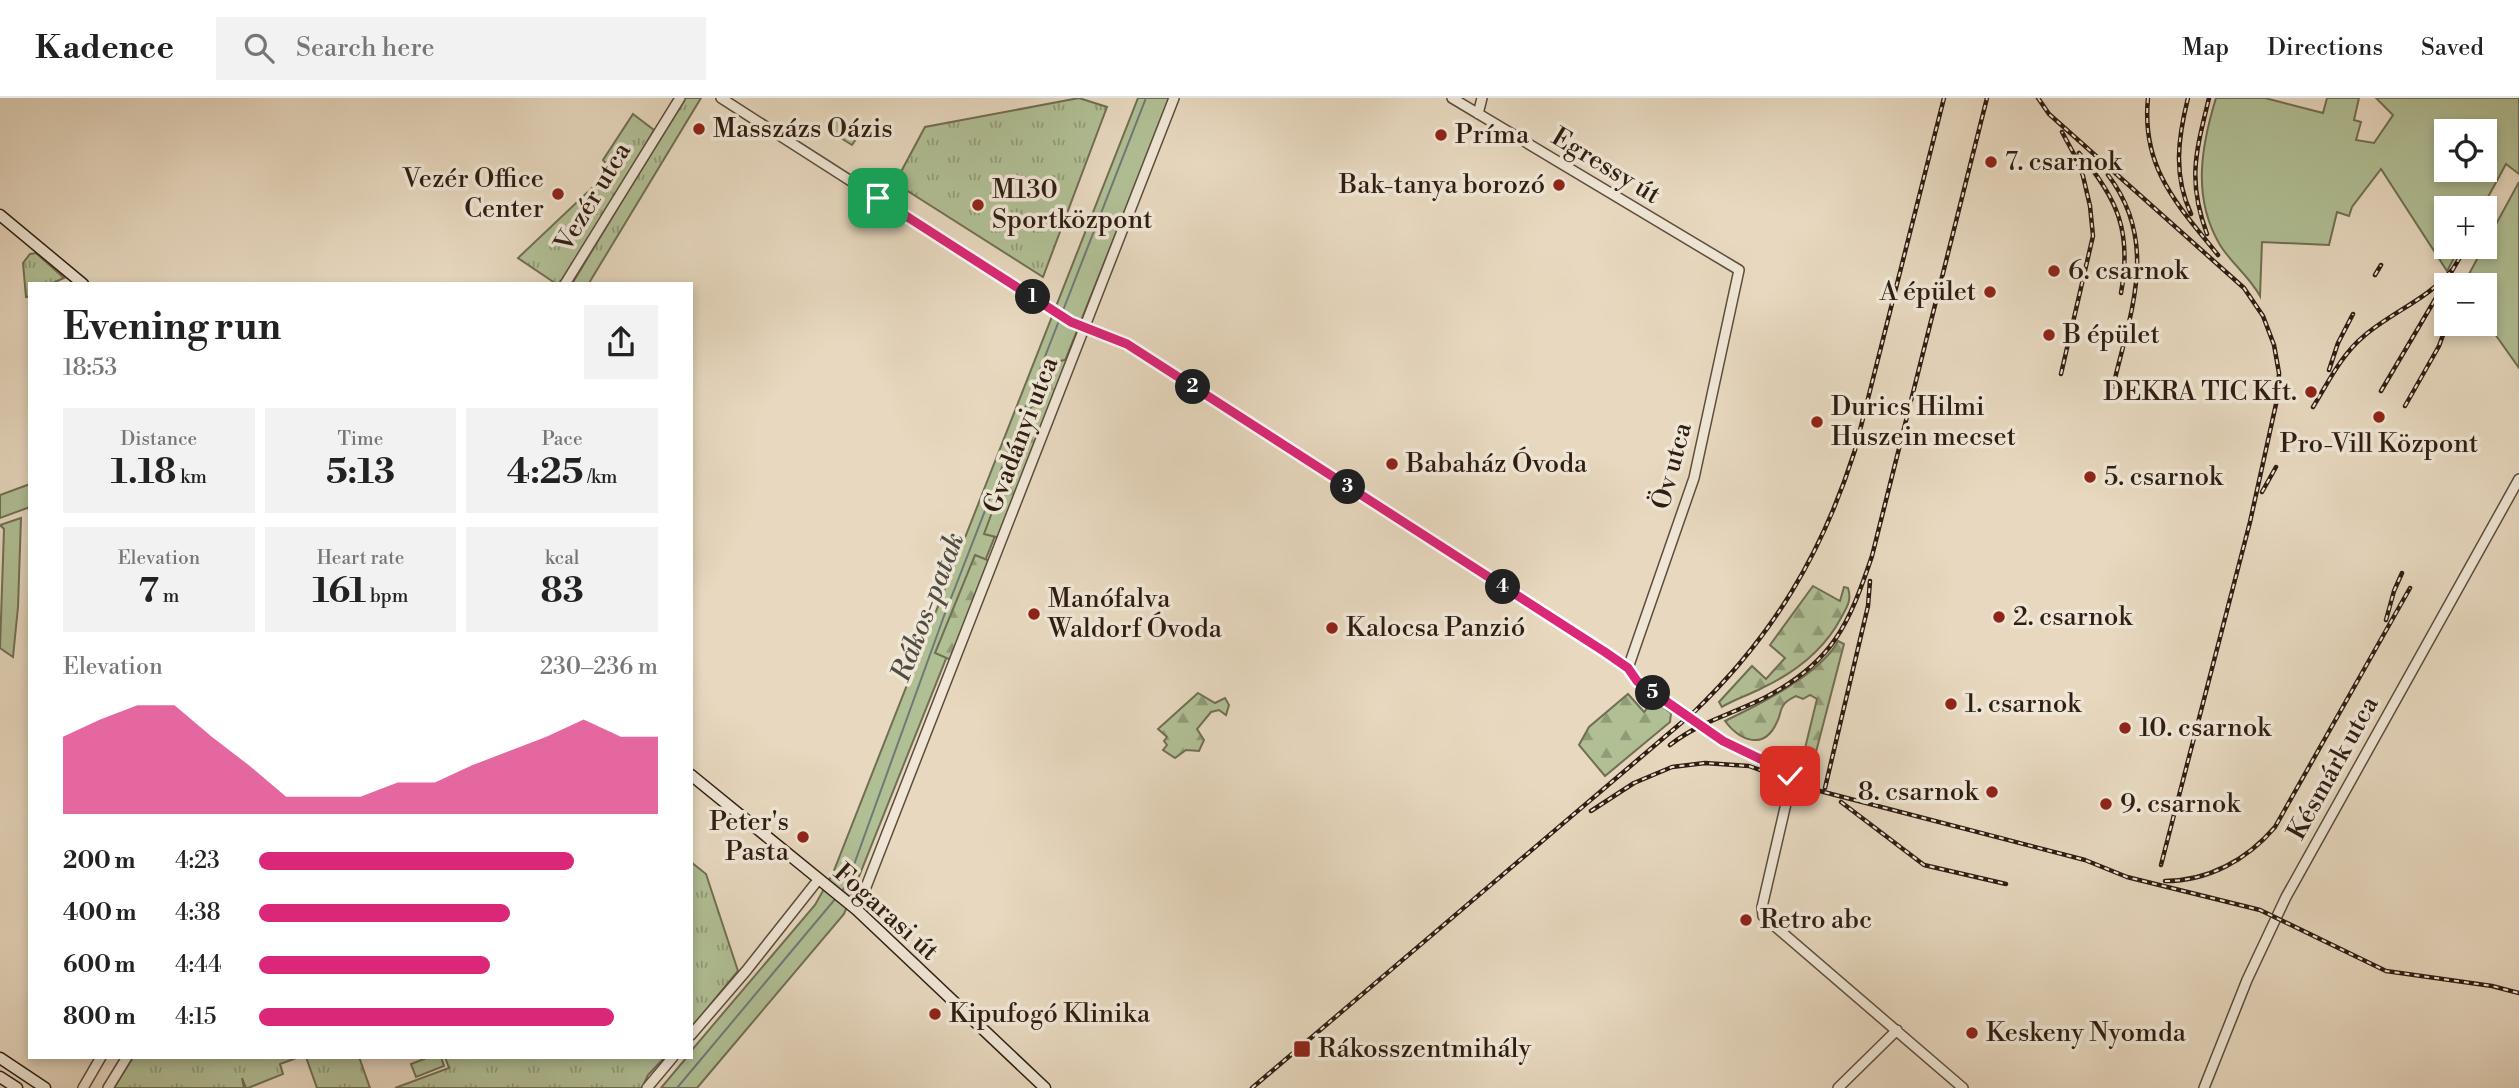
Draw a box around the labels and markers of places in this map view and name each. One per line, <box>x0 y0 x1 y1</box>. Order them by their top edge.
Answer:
place label: Masszázs Oázis <box>713 113 893 145</box>
place label: Príma <box>1455 119 1530 151</box>
marker: Masszázs Oázis <box>691 121 707 137</box>
marker: Príma <box>1433 127 1449 143</box>
place label: 7. csarnok <box>2005 146 2123 178</box>
marker: 7. csarnok <box>1983 154 1999 170</box>
place label: Vezér Office Center <box>401 163 544 225</box>
pin <box>848 168 908 228</box>
place label: Bak-tanya borozó <box>1338 169 1545 201</box>
place label: M130 Sportközpont <box>992 174 1152 236</box>
marker: Bak-tanya borozó <box>1551 177 1567 193</box>
marker: Vezér Office Center <box>550 186 566 202</box>
marker: M130 Sportközpont <box>970 197 986 213</box>
place label: 6. csarnok <box>2068 255 2189 287</box>
marker: 6. csarnok <box>2046 263 2062 279</box>
place label: A épület <box>1879 276 1976 308</box>
pin: 1 <box>1016 280 1050 314</box>
marker: A épület <box>1982 284 1998 300</box>
place label: B épület <box>2062 319 2160 351</box>
marker: B épület <box>2041 327 2057 343</box>
pin: 2 <box>1176 370 1210 404</box>
place label: DEKRA TIC Kft. <box>2103 376 2297 408</box>
marker: DEKRA TIC Kft. <box>2303 384 2319 400</box>
place label: Durics Hilmi Huszein mecset <box>1831 391 2016 453</box>
marker: Pro-Vill Központ <box>2371 409 2387 425</box>
marker: Durics Hilmi Huszein mecset <box>1809 414 1825 430</box>
place label: Pro-Vill Központ <box>2280 428 2478 460</box>
place label: Babaház Óvoda <box>1405 446 1588 480</box>
marker: Babaház Óvoda <box>1384 456 1400 472</box>
place label: 5. csarnok <box>2104 461 2224 493</box>
marker: 5. csarnok <box>2082 469 2098 485</box>
pin: 3 <box>1330 470 1366 504</box>
pin: 4 <box>1486 570 1520 604</box>
place label: Manófalva Waldorf Óvoda <box>1047 583 1223 645</box>
place label: 2. csarnok <box>2013 601 2133 633</box>
marker: Manófalva Waldorf Óvoda <box>1026 606 1042 622</box>
marker: 2. csarnok <box>1991 609 2007 625</box>
place label: Kalocsa Panzió <box>1346 612 1525 644</box>
marker: Kalocsa Panzió <box>1324 620 1340 636</box>
pin: 5 <box>1636 676 1670 710</box>
place label: 1. csarnok <box>1965 688 2082 720</box>
marker: 1. csarnok <box>1943 696 1959 712</box>
place label: 10. csarnok <box>2139 712 2272 744</box>
marker: 10. csarnok <box>2117 720 2133 736</box>
pin <box>1760 746 1820 806</box>
place label: 8. csarnok <box>1858 776 1979 808</box>
marker: 8. csarnok <box>1984 784 2000 800</box>
place label: 9. csarnok <box>2120 788 2241 820</box>
marker: 9. csarnok <box>2098 796 2114 812</box>
place label: Peter's Pasta <box>709 806 790 868</box>
marker: Peter's Pasta <box>795 829 811 845</box>
place label: Retro abc <box>1760 904 1872 936</box>
marker: Retro abc <box>1738 912 1754 928</box>
place label: Kipufogó Klinika <box>949 998 1151 1030</box>
marker: Kipufogó Klinika <box>927 1006 943 1022</box>
place label: Keskeny Nyomda <box>1986 1017 2187 1049</box>
marker: Keskeny Nyomda <box>1964 1025 1980 1041</box>
place label: Rákosszentmihály <box>1318 1033 1532 1065</box>
marker: Rákosszentmihály <box>1292 1039 1312 1059</box>

